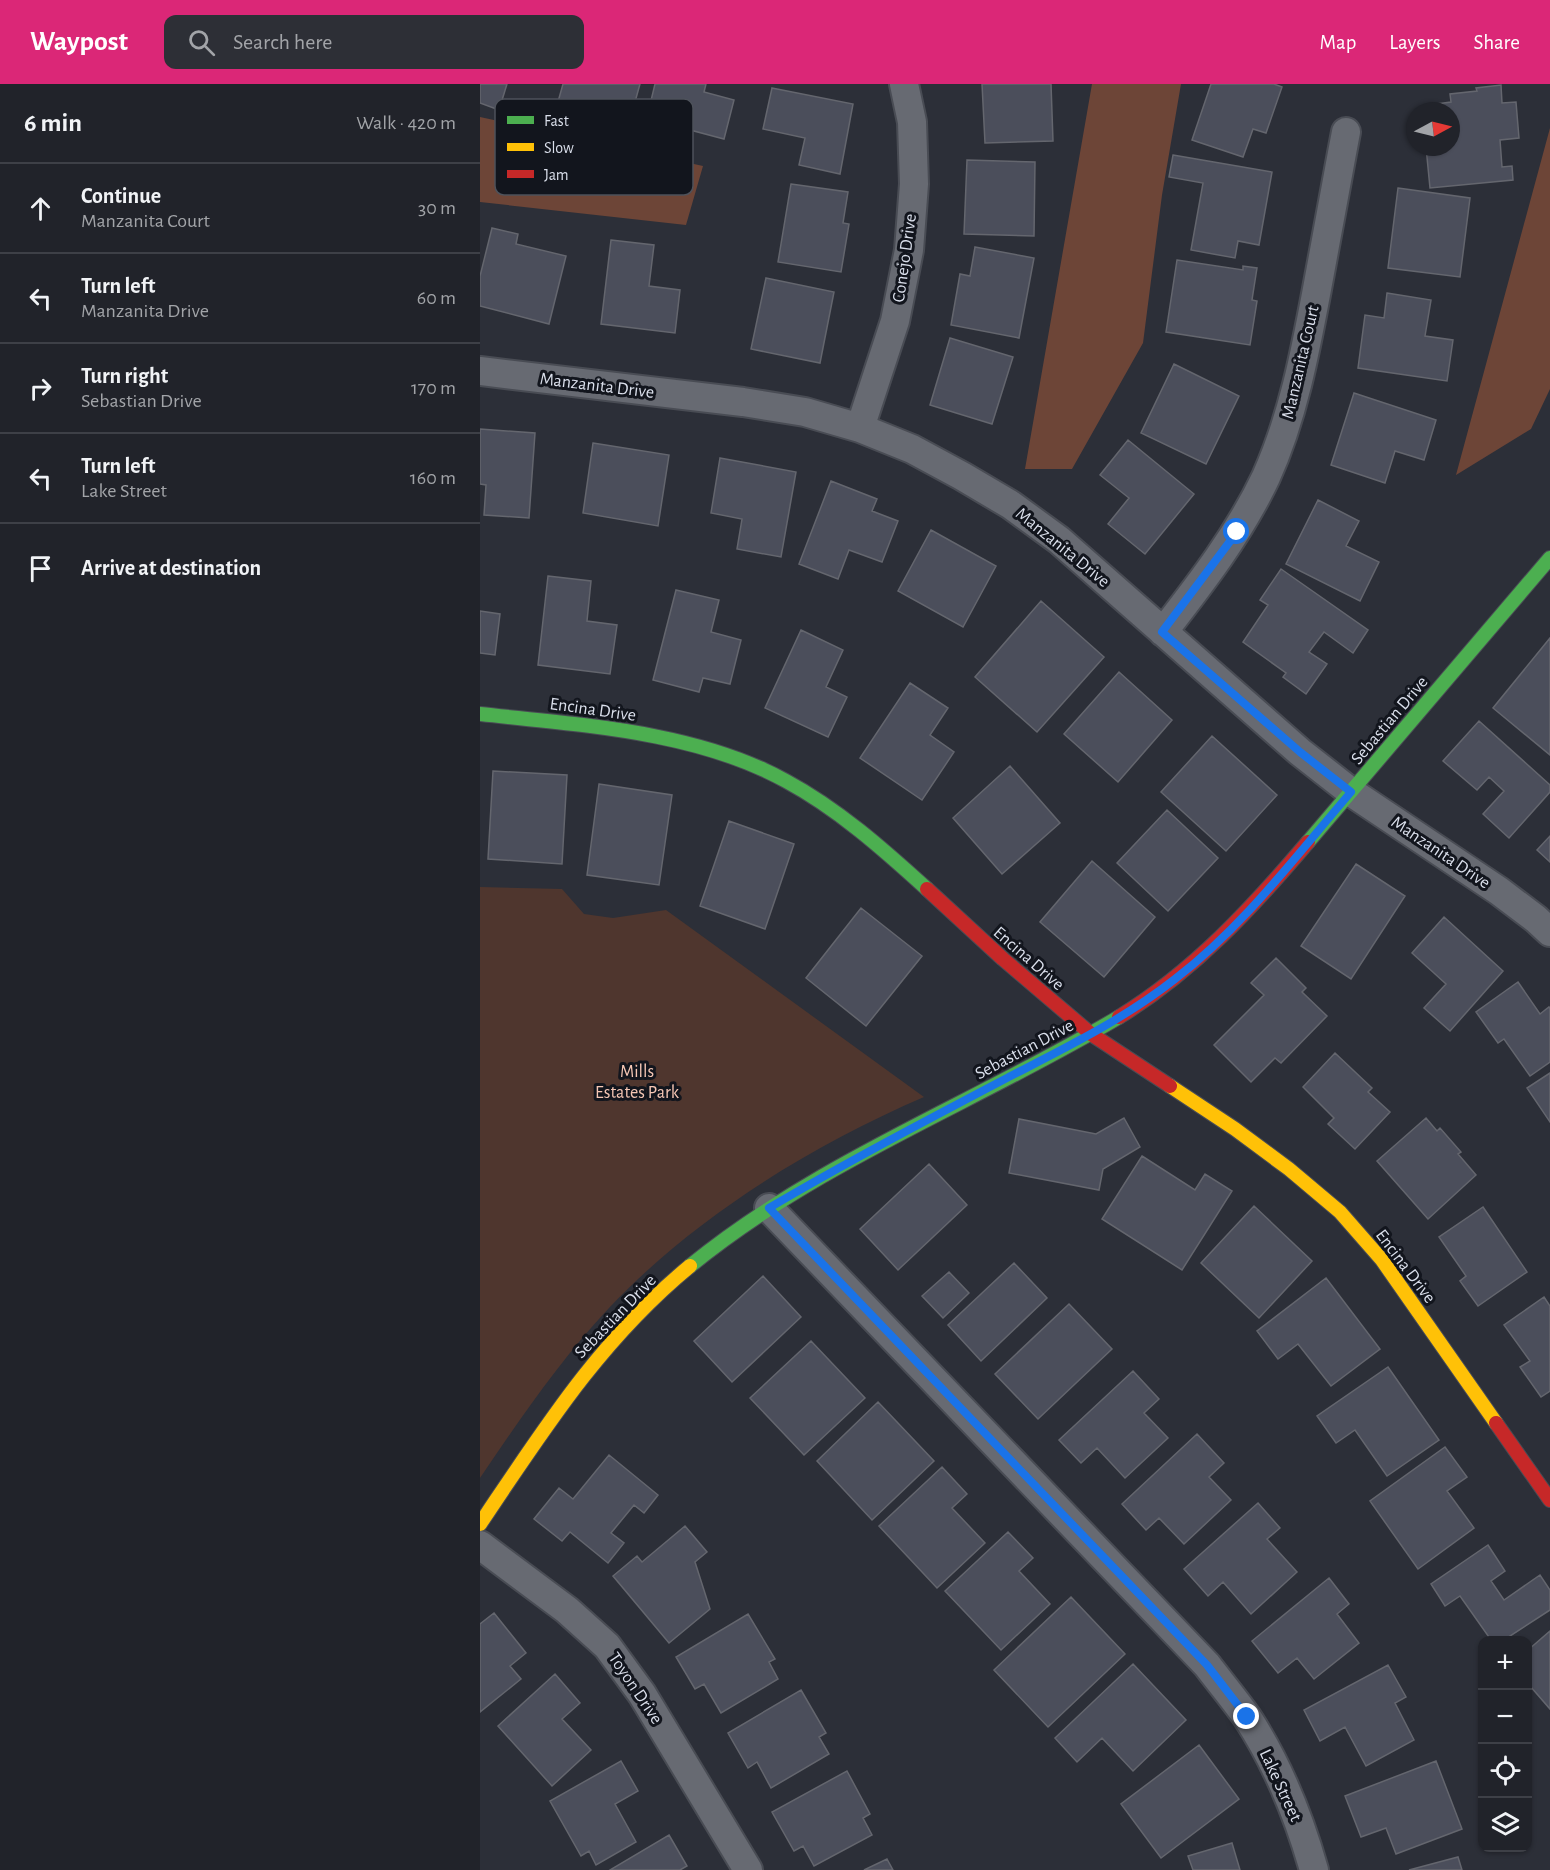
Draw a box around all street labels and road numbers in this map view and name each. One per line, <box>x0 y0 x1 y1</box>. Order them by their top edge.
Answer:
street label: Conejo Drive <box>890 213 920 304</box>
street label: Manzanita Court <box>1279 303 1323 421</box>
street label: Manzanita Drive <box>539 370 655 402</box>
street label: Manzanita Drive <box>1012 505 1113 591</box>
street label: Sebastian Drive <box>1348 673 1432 768</box>
street label: Encina Drive <box>548 695 637 725</box>
street label: Manzanita Drive <box>1388 813 1493 892</box>
street label: Encina Drive <box>990 923 1067 994</box>
street label: Sebastian Drive <box>972 1016 1077 1083</box>
street label: Encina Drive <box>1372 1226 1439 1307</box>
street label: Sebastian Drive <box>572 1271 660 1362</box>
street label: Toyon Drive <box>605 1650 666 1728</box>
street label: Lake Street <box>1256 1747 1305 1825</box>

